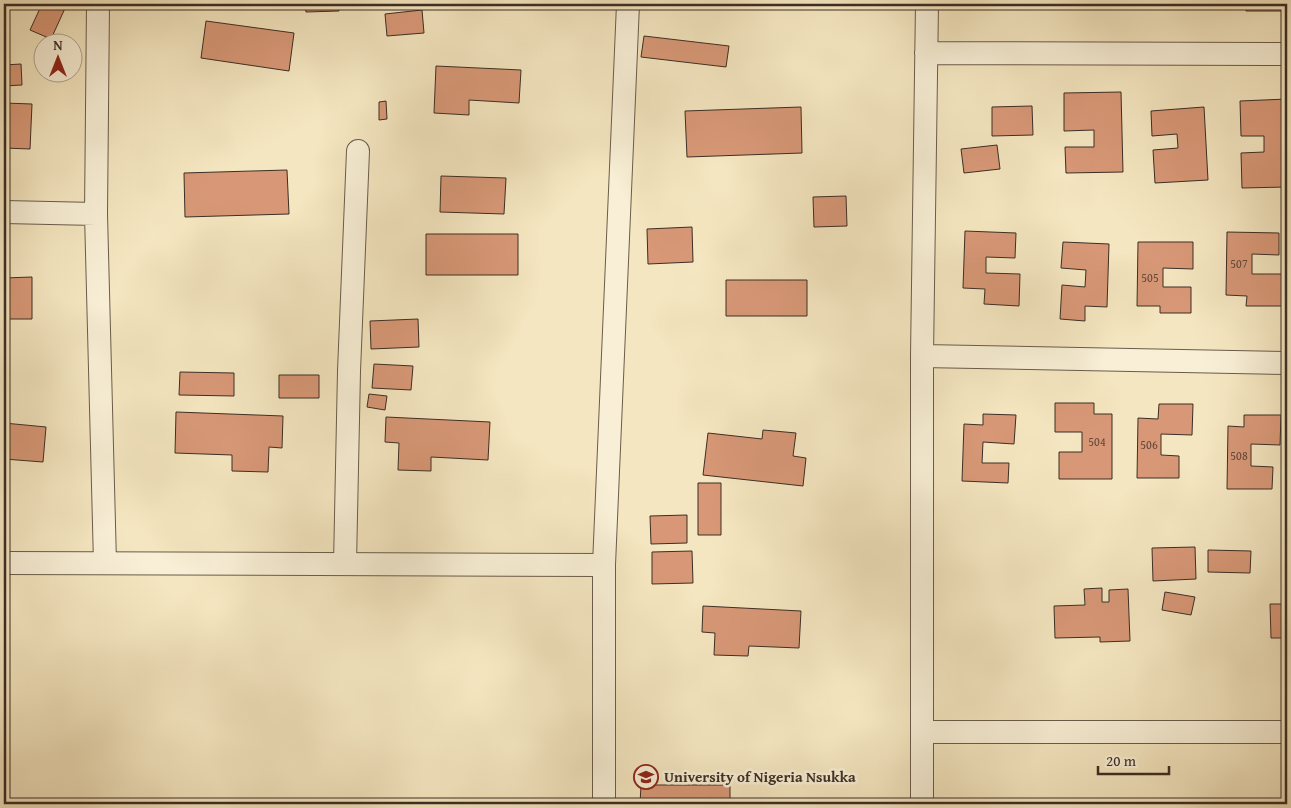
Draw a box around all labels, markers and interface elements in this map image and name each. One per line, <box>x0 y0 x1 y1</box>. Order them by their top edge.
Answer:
north arrow <box>32 32 82 82</box>
text: N <box>53 35 63 55</box>
house number: 507 <box>1230 255 1248 272</box>
house number: 505 <box>1141 269 1159 286</box>
house number: 504 <box>1088 433 1106 450</box>
house number: 506 <box>1140 436 1158 453</box>
house number: 508 <box>1230 447 1248 464</box>
scale bar <box>1098 743 1170 775</box>
text: 20 m <box>1106 750 1137 771</box>
school or university icon: University of Nigeria Nsukka <box>633 764 659 790</box>
place label: University of Nigeria Nsukka <box>664 766 856 787</box>

